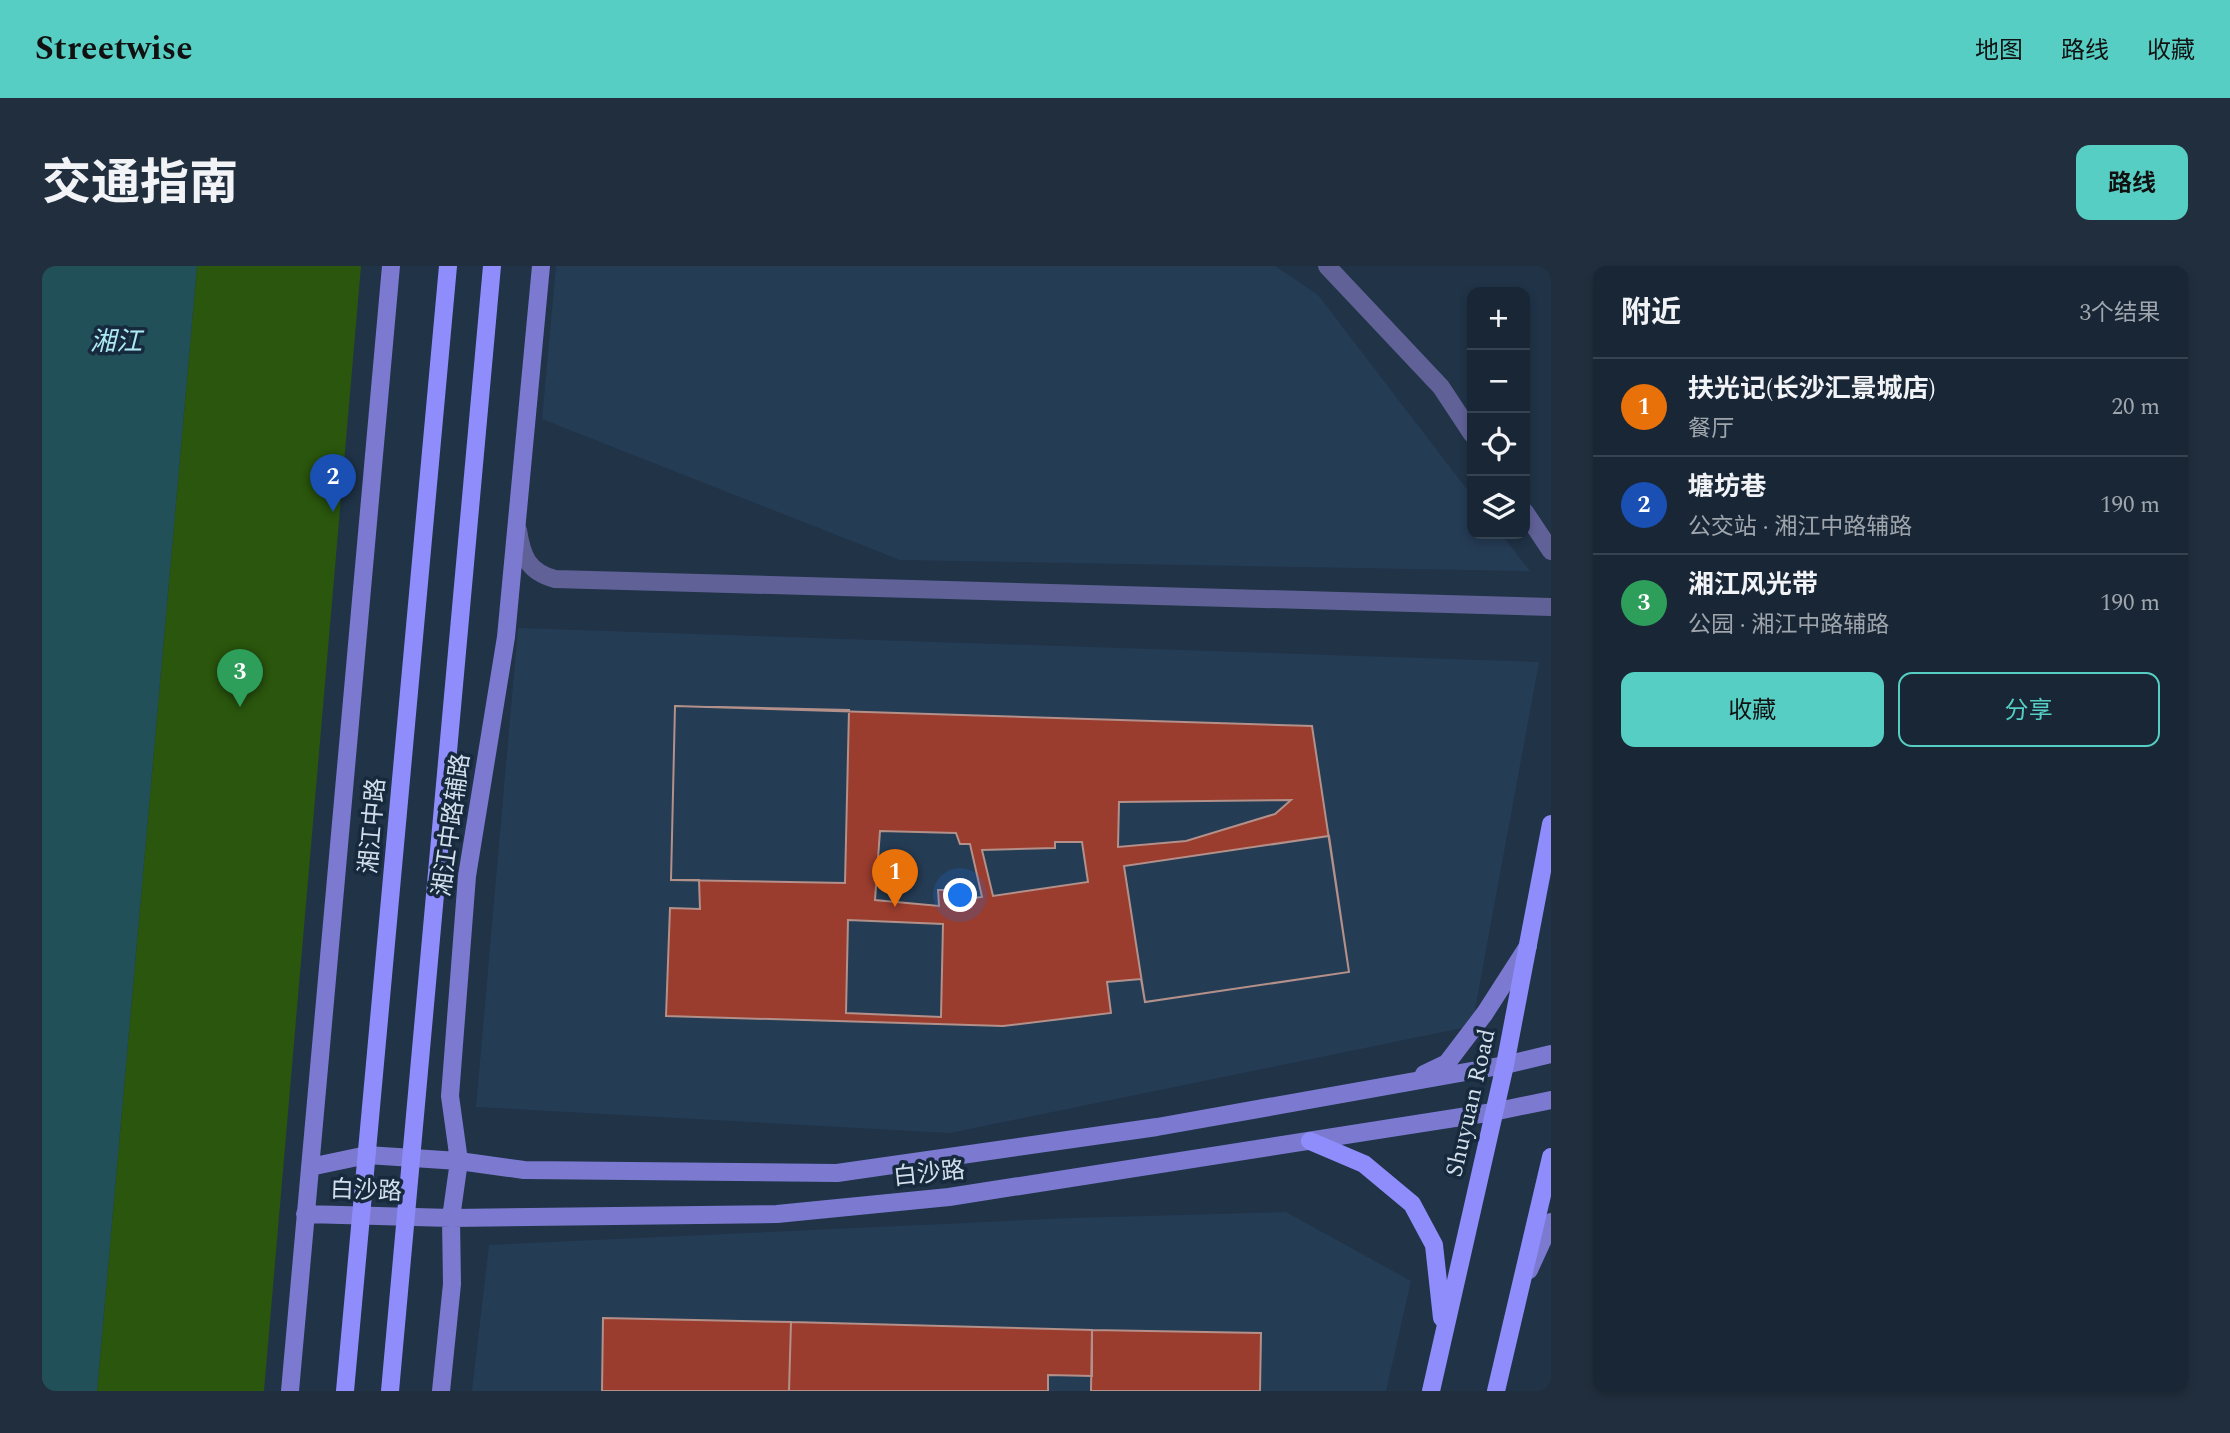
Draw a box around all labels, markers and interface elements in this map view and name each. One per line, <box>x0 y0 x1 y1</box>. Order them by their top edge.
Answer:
text: Streetwise <box>35 24 193 74</box>
text: 地图 <box>1975 33 2023 69</box>
text: 路线 <box>2061 33 2109 69</box>
text: 收藏 <box>2147 33 2195 69</box>
button: 路线 <box>2076 145 2188 220</box>
text: 交通指南 <box>42 147 238 222</box>
map controls <box>1467 287 1530 539</box>
button: + <box>1467 287 1530 350</box>
text: 附近 <box>1621 290 1681 336</box>
text: 3个结果 <box>2080 296 2160 331</box>
water label: 湘江 <box>90 322 145 362</box>
button: − <box>1467 350 1530 413</box>
text: 扶光记(长沙汇景城店) <box>1688 369 1936 409</box>
text: 1 <box>1638 390 1650 425</box>
text: 20 m <box>2111 390 2160 425</box>
text: 餐厅 <box>1688 412 1734 447</box>
button: locate <box>1467 413 1530 476</box>
pin: 2 <box>310 454 356 512</box>
text: 塘坊巷 <box>1688 467 1766 507</box>
button: layers <box>1467 476 1530 539</box>
text: 2 <box>1638 488 1650 523</box>
text: 190 m <box>2100 488 2160 523</box>
text: 公交站 · 湘江中路辅路 <box>1688 510 1912 545</box>
text: 湘江风光带 <box>1688 565 1818 605</box>
text: 3 <box>1638 586 1650 621</box>
text: 190 m <box>2100 586 2160 621</box>
text: 公园 · 湘江中路辅路 <box>1688 608 1889 643</box>
pin: 3 <box>217 649 263 707</box>
button: 收藏 <box>1621 672 1884 747</box>
button: 分享 <box>1898 672 2160 747</box>
street label: 湘江中路辅路 <box>424 751 480 899</box>
street label: 湘江中路 <box>351 777 395 875</box>
pin: 1 <box>872 849 918 907</box>
your location <box>943 878 977 912</box>
street label: Shuyuan Road <box>1436 1025 1506 1181</box>
street label: 白沙路 <box>891 1152 967 1196</box>
street label: 白沙路 <box>329 1172 403 1210</box>

